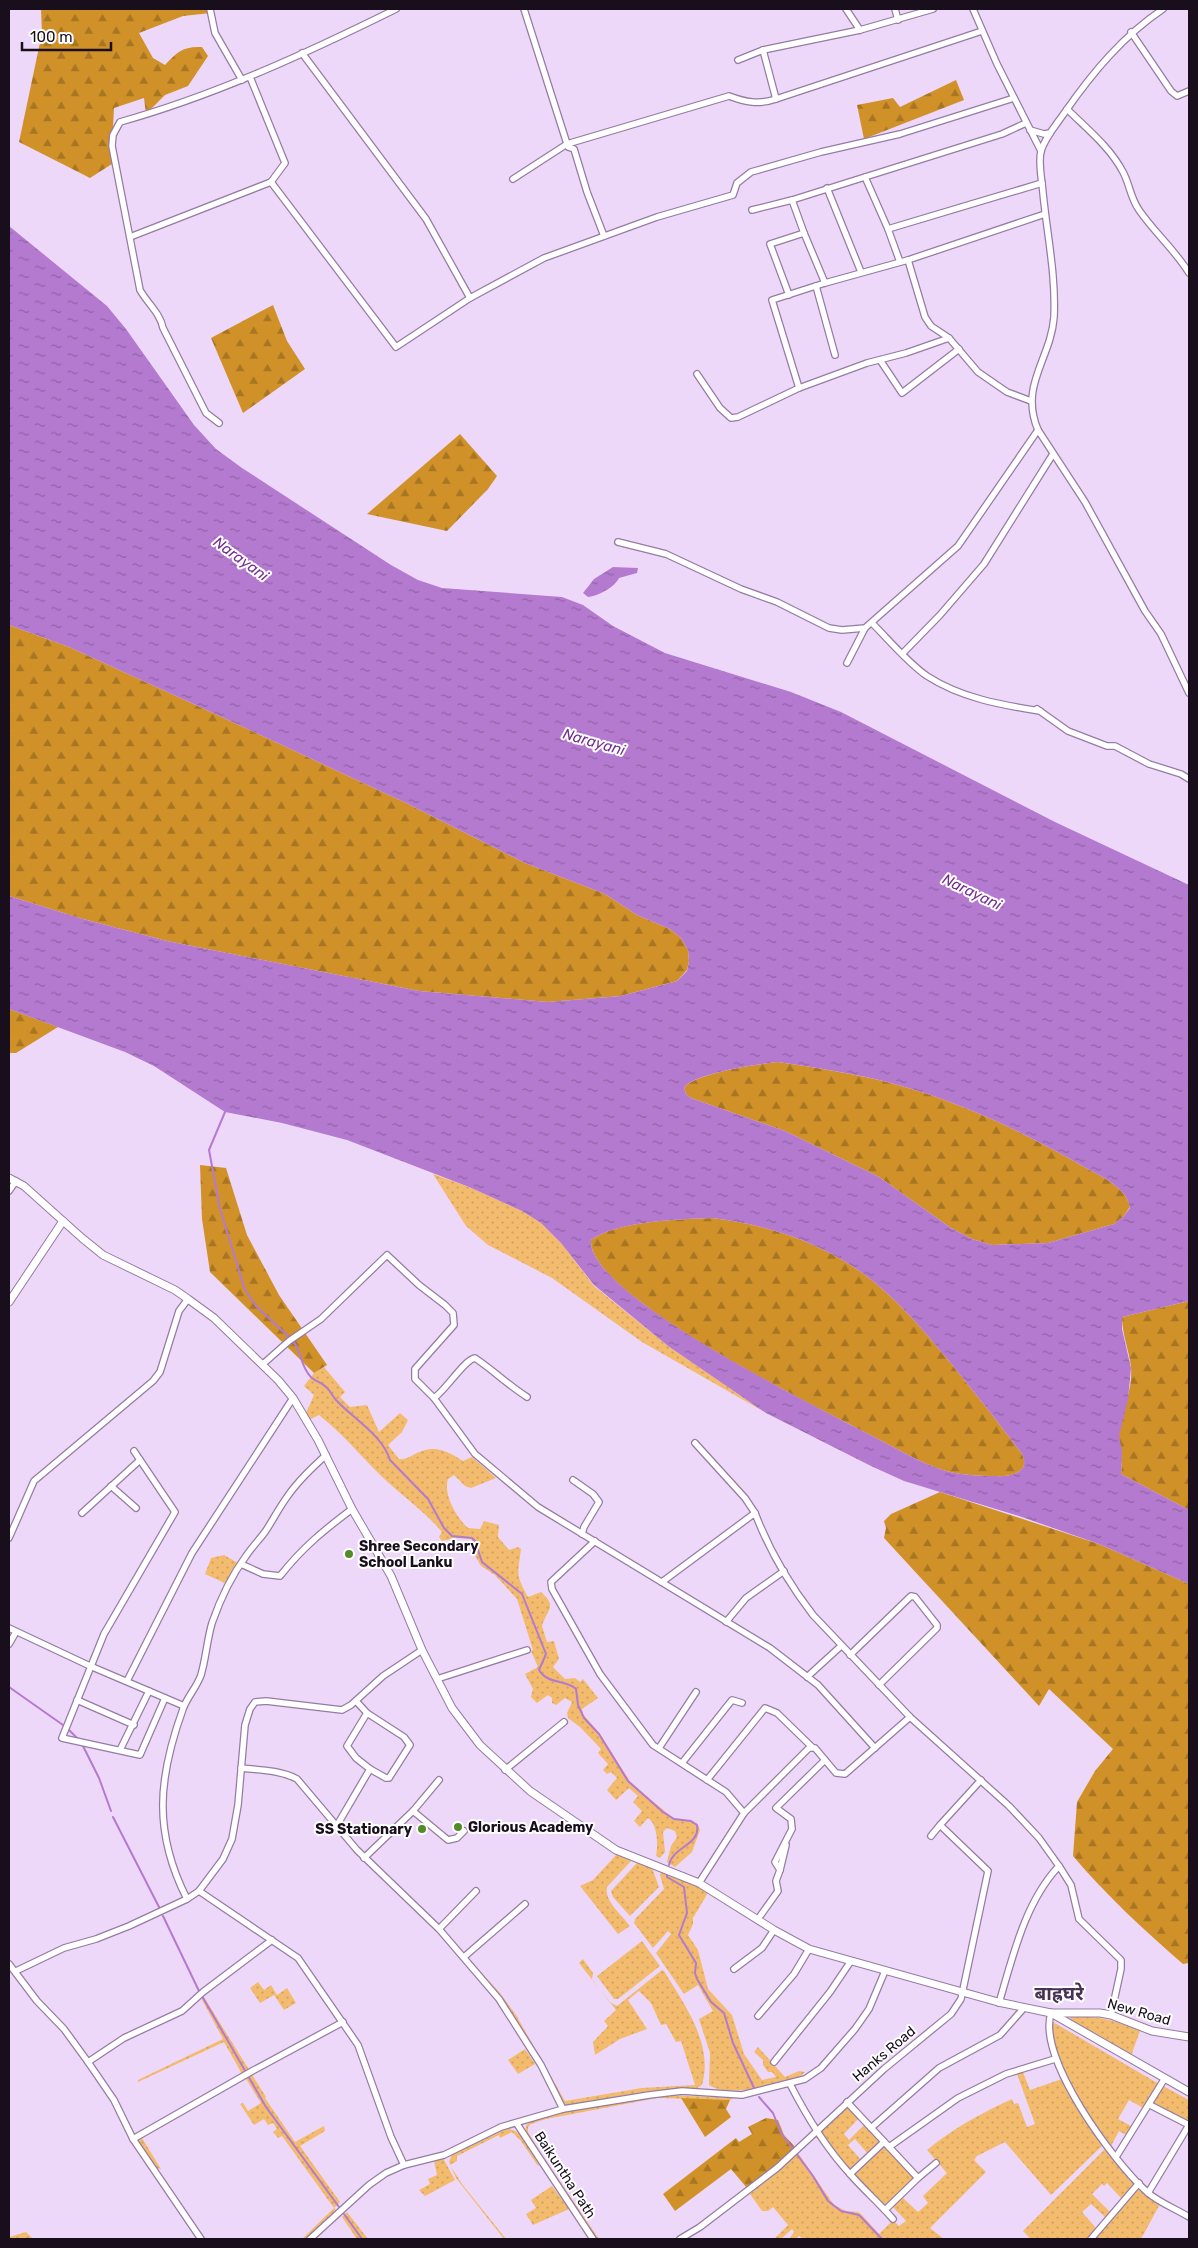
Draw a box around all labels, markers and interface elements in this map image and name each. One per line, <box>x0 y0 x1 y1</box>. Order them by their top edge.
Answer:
scale bar <box>22 20 111 52</box>
text: 100 m <box>30 28 72 46</box>
water label: Narayani <box>210 533 272 585</box>
water label: Narayani <box>561 725 627 760</box>
water label: Narayani <box>939 870 1005 914</box>
place label: Shree Secondary School Lanku <box>359 1538 479 1571</box>
marker: Shree Secondary School Lanku <box>343 1548 355 1560</box>
place label: Glorious Academy <box>468 1819 594 1836</box>
place label: SS Stationary <box>315 1821 413 1838</box>
marker: Glorious Academy <box>452 1821 464 1833</box>
marker: SS Stationary <box>416 1823 428 1835</box>
district label: बाह्रघरे <box>1034 1982 1084 2005</box>
street label: New Road <box>1105 1995 1173 2029</box>
street label: Hanks Road <box>849 2023 919 2085</box>
street label: Baikuntha Path <box>531 2128 599 2222</box>

